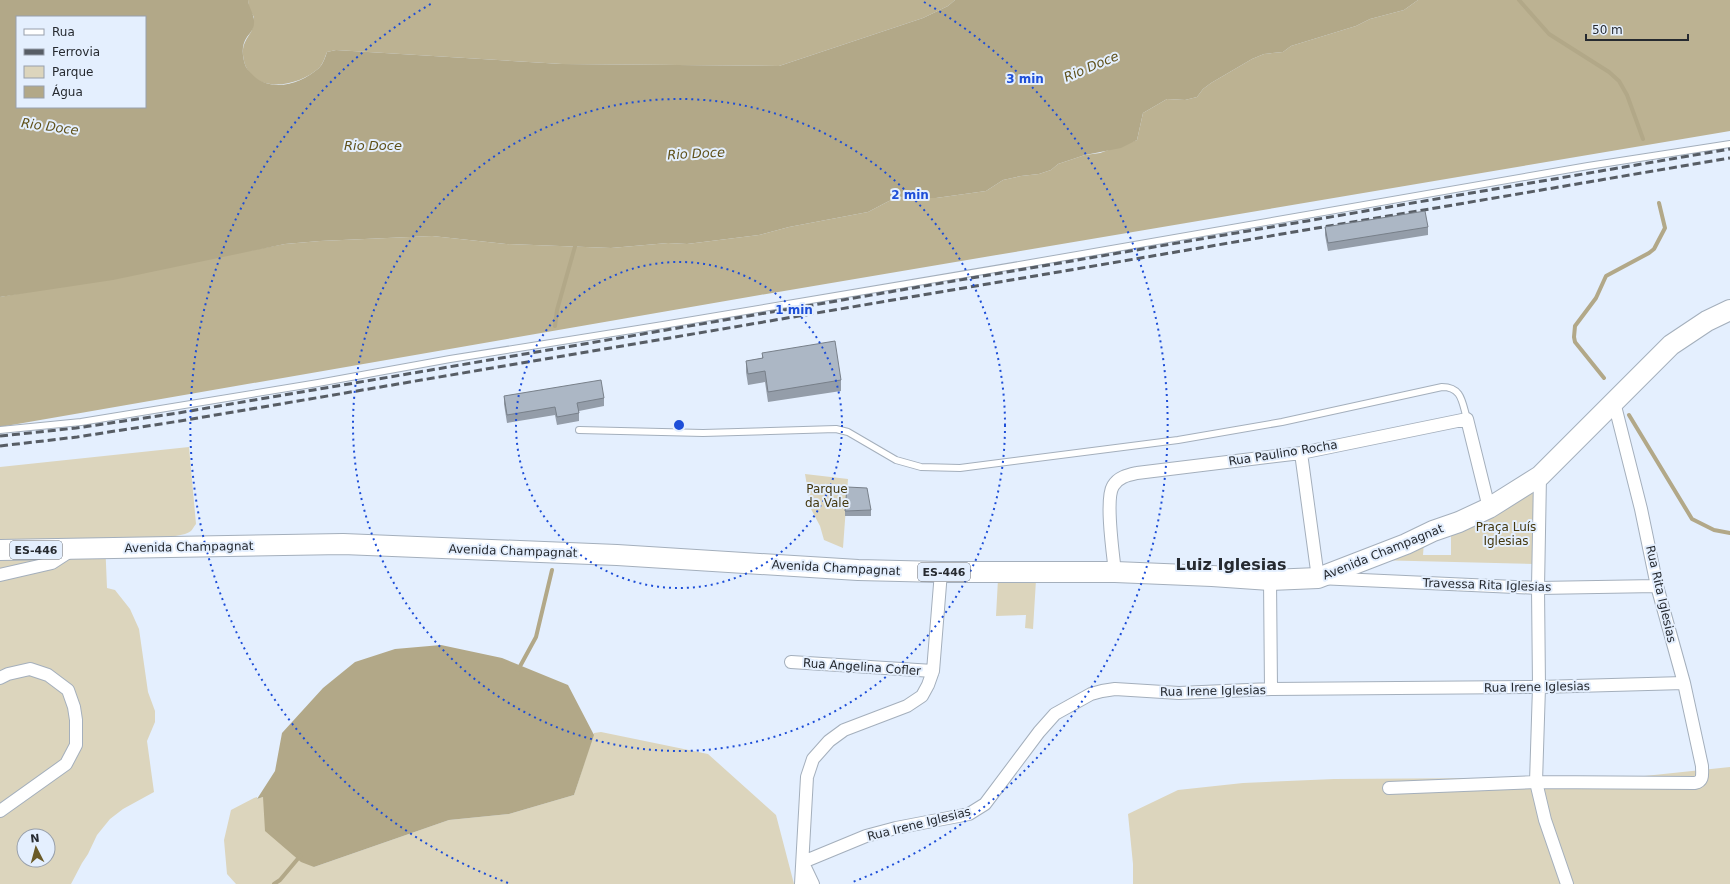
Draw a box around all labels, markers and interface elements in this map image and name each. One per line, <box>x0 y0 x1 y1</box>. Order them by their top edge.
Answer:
legend <box>16 16 146 108</box>
scale bar <box>1586 16 1688 42</box>
text: 50 m <box>1592 23 1623 37</box>
text: Rua <box>52 25 75 39</box>
text: Ferrovia <box>52 45 100 59</box>
water label: Rio Doce <box>1062 48 1121 85</box>
text: Parque <box>52 65 93 79</box>
text: 3 min <box>1006 72 1044 86</box>
text: Água <box>52 84 83 99</box>
water label: Rio Doce <box>20 115 80 138</box>
water label: Rio Doce <box>344 138 402 153</box>
water label: Rio Doce <box>667 144 725 163</box>
text: 2 min <box>891 188 929 202</box>
text: 1 min <box>775 303 813 317</box>
centre of rings <box>672 418 686 432</box>
street label: Rua Paulino Rocha <box>1227 437 1339 469</box>
park label: Parque da Vale <box>805 482 849 510</box>
park label: Praça Luís Iglesias <box>1476 520 1536 548</box>
street label: Avenida Champagnat <box>1321 521 1446 583</box>
street label: Avenida Champagnat <box>124 539 254 555</box>
road number: ES-446 <box>10 541 62 559</box>
street label: Avenida Champagnat <box>448 542 578 560</box>
street label: Rua Rita Iglesias <box>1643 544 1679 644</box>
district label: Luiz Iglesias <box>1175 555 1287 574</box>
street label: Avenida Champagnat <box>771 558 901 578</box>
road number: ES-446 <box>918 563 970 581</box>
street label: Travessa Rita Iglesias <box>1421 576 1552 594</box>
street label: Rua Angelina Cofler <box>802 656 922 678</box>
street label: Rua Irene Iglesias <box>1484 679 1590 695</box>
street label: Rua Irene Iglesias <box>1160 683 1266 699</box>
street label: Rua Irene Iglesias <box>866 804 972 844</box>
north arrow <box>16 828 56 868</box>
text: N <box>30 832 40 845</box>

